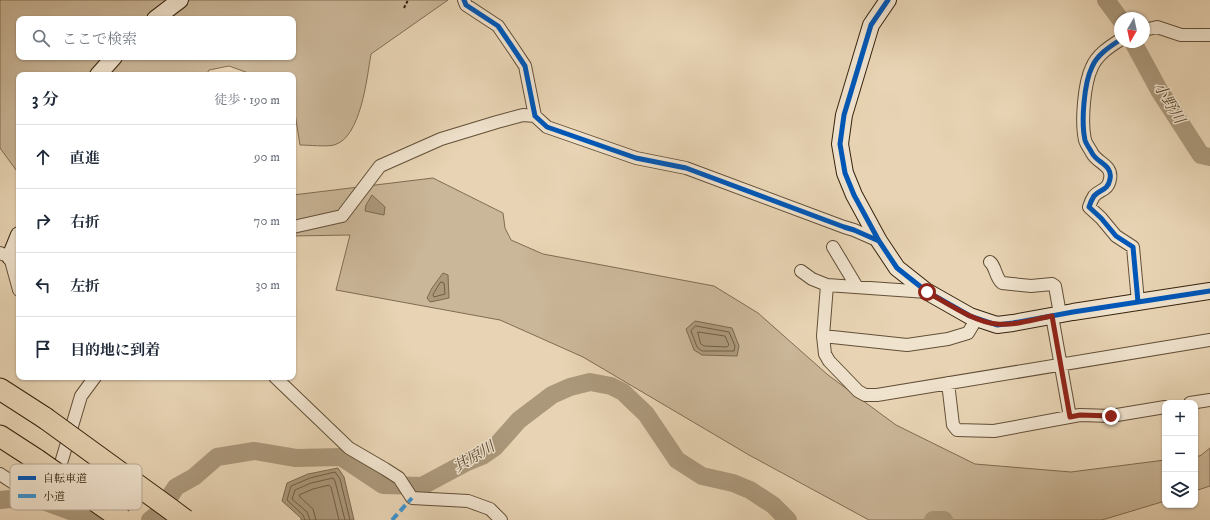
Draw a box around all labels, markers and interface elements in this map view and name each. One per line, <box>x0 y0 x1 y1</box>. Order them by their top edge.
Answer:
north arrow <box>1114 12 1150 48</box>
search box <box>16 16 296 60</box>
icon: search <box>30 27 52 49</box>
text: ここで検索 <box>62 30 137 49</box>
water label: 小野川 <box>1149 79 1190 129</box>
text: 3 分 <box>32 89 59 111</box>
text: 徒歩 · 190 m <box>215 92 280 108</box>
icon: ahead <box>32 146 54 168</box>
text: 直進 <box>70 149 100 168</box>
text: 90 m <box>254 149 280 165</box>
icon: right <box>32 210 54 232</box>
text: 右折 <box>70 213 100 232</box>
text: 70 m <box>254 213 280 229</box>
icon: left <box>32 274 54 296</box>
text: 左折 <box>70 277 100 296</box>
text: 30 m <box>256 277 280 293</box>
route start <box>918 283 936 301</box>
icon: arrive <box>32 338 54 360</box>
text: 目的地に到着 <box>70 341 160 360</box>
map controls <box>1162 400 1198 508</box>
button: + <box>1162 400 1198 436</box>
route end <box>1102 407 1120 425</box>
water label: 其原川 <box>450 436 500 477</box>
button: − <box>1162 436 1198 472</box>
legend <box>10 464 142 510</box>
text: 自転車道 <box>43 472 87 486</box>
button: layers <box>1162 472 1198 508</box>
text: 小道 <box>43 490 65 504</box>

